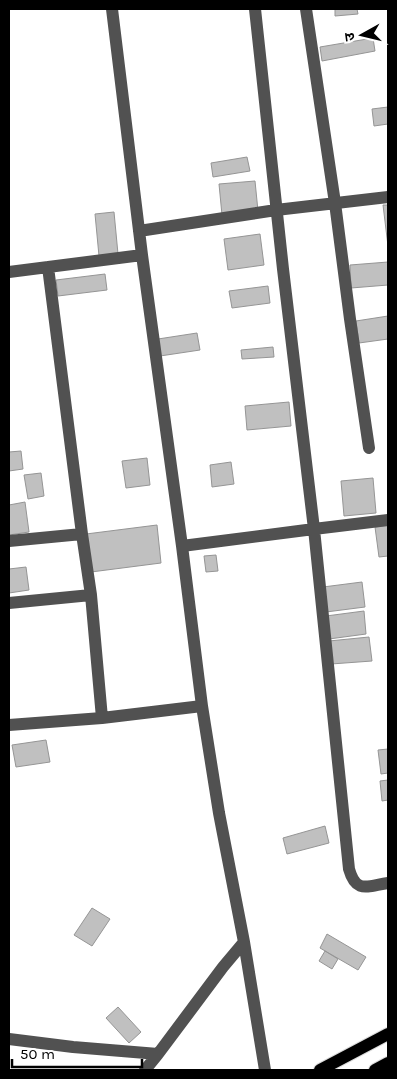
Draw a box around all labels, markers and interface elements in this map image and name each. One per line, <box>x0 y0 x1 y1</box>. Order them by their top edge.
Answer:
north arrow <box>337 10 387 60</box>
text: उ <box>341 31 359 42</box>
scale bar <box>12 1036 142 1068</box>
text: 50 m <box>20 1045 55 1063</box>

